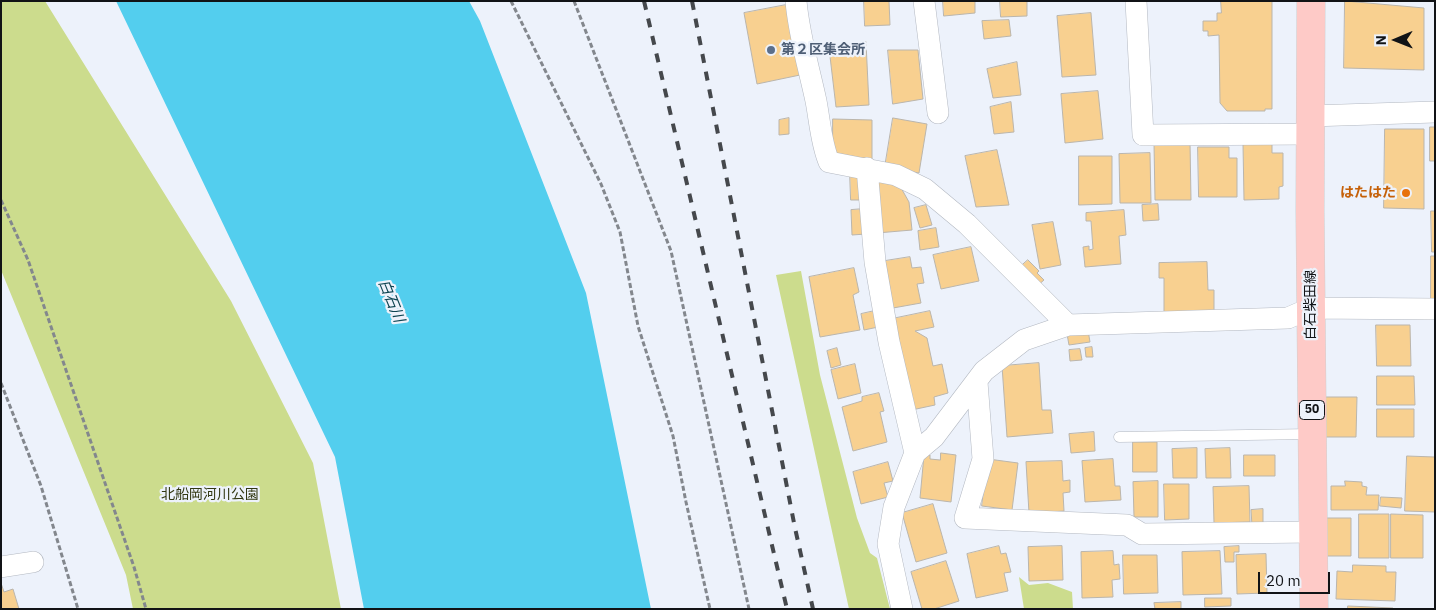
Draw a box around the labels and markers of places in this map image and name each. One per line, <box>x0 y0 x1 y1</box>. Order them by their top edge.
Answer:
place label: 第２区集会所 <box>781 42 865 58</box>
marker: 第２区集会所 <box>765 44 777 56</box>
place label: はたはた <box>1340 185 1396 201</box>
marker: はたはた <box>1400 187 1412 199</box>

